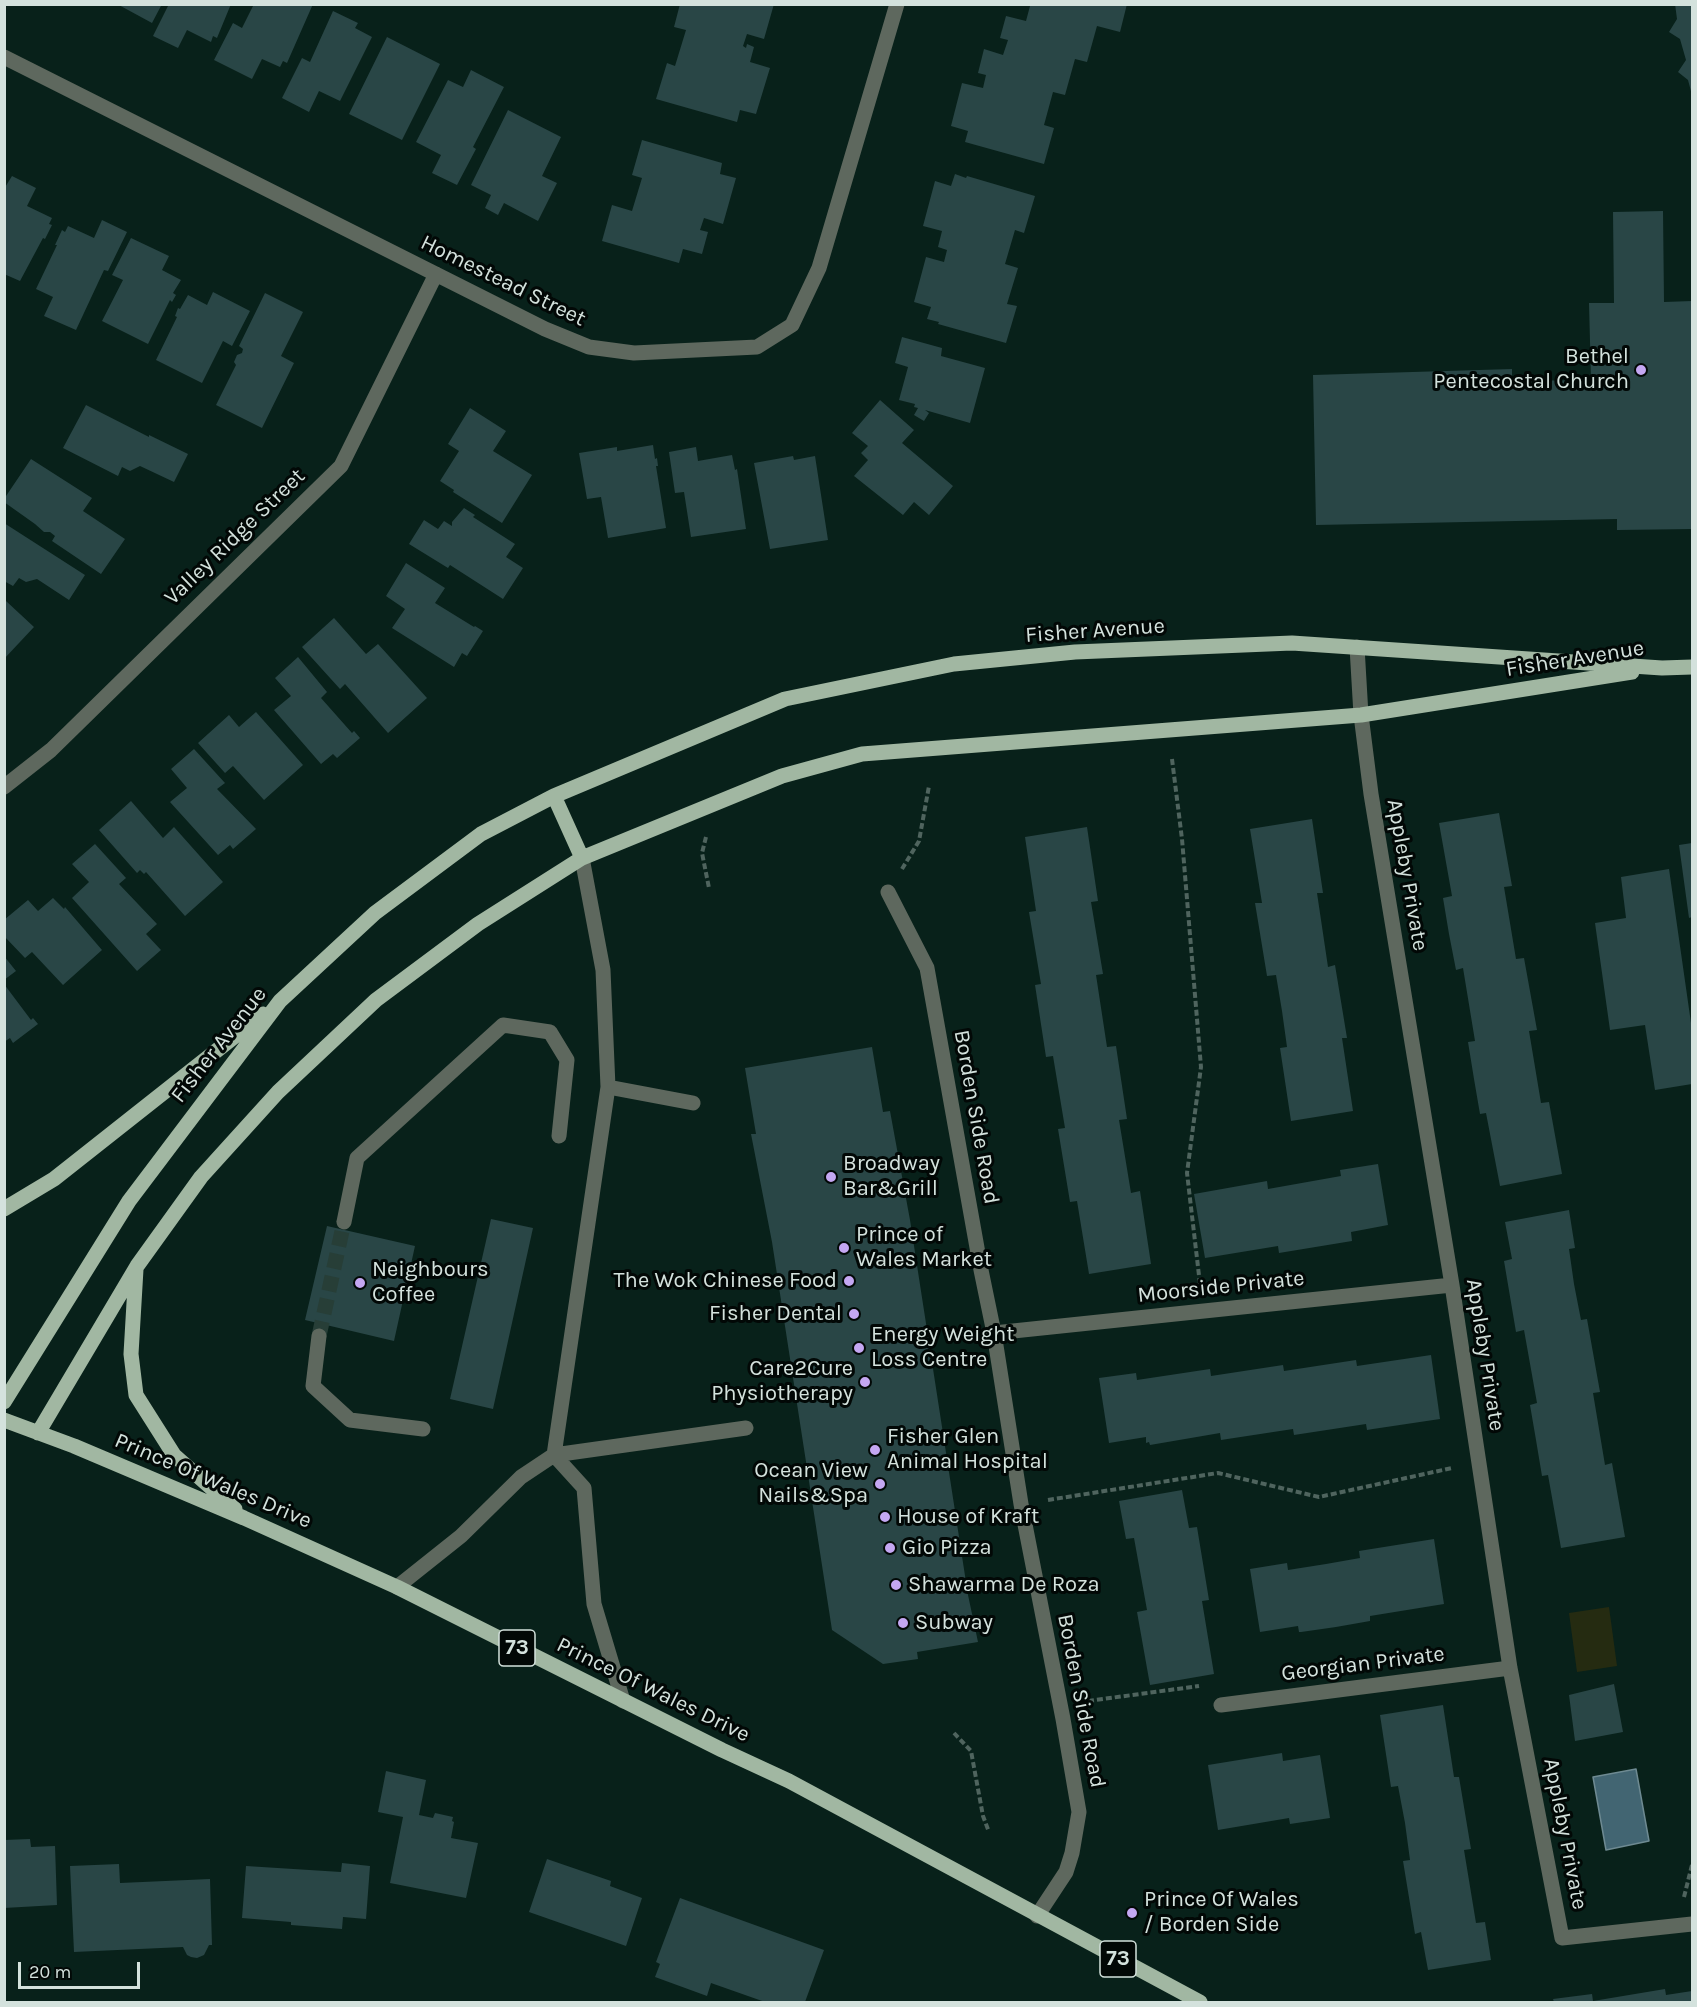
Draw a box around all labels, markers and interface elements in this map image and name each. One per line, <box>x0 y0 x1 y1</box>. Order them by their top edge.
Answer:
street label: Homestead Street <box>416 230 590 332</box>
place label: Bethel Pentecostal Church <box>1433 344 1629 396</box>
marker: Bethel Pentecostal Church <box>1634 363 1648 377</box>
street label: Valley Ridge Street <box>159 463 311 611</box>
street label: Fisher Avenue <box>1024 613 1166 649</box>
street label: Fisher Avenue <box>1504 635 1646 683</box>
street label: Appleby Private <box>1381 797 1433 953</box>
street label: Fisher Avenue <box>166 982 272 1108</box>
street label: Borden Side Road <box>948 1028 1004 1206</box>
place label: Broadway Bar&Grill <box>843 1151 940 1202</box>
marker: Broadway Bar&Grill <box>824 1170 838 1184</box>
place label: Prince of Wales Market <box>856 1222 992 1274</box>
marker: Prince of Wales Market <box>837 1241 851 1255</box>
place label: Neighbours Coffee <box>372 1257 488 1308</box>
street label: Moorside Private <box>1136 1265 1306 1309</box>
place label: The Wok Chinese Food <box>614 1268 837 1294</box>
marker: The Wok Chinese Food <box>842 1274 856 1288</box>
marker: Neighbours Coffee <box>353 1276 367 1290</box>
street label: Appleby Private <box>1460 1277 1510 1433</box>
place label: Fisher Dental <box>709 1301 842 1327</box>
marker: Fisher Dental <box>847 1307 861 1321</box>
place label: Energy Weight Loss Centre <box>871 1322 1015 1374</box>
marker: Energy Weight Loss Centre <box>852 1341 866 1355</box>
place label: Care2Cure Physiotherapy <box>711 1356 853 1408</box>
marker: Care2Cure Physiotherapy <box>858 1375 872 1389</box>
place label: Fisher Glen Animal Hospital <box>887 1424 1048 1476</box>
street label: Prince Of Wales Drive <box>111 1428 315 1534</box>
marker: Fisher Glen Animal Hospital <box>868 1443 882 1457</box>
place label: Ocean View Nails&Spa <box>754 1458 868 1510</box>
marker: Ocean View Nails&Spa <box>873 1477 887 1491</box>
place label: House of Kraft <box>897 1504 1039 1530</box>
marker: House of Kraft <box>878 1510 892 1524</box>
place label: Gio Pizza <box>902 1535 992 1561</box>
marker: Gio Pizza <box>883 1541 897 1555</box>
place label: Shawarma De Roza <box>908 1572 1100 1598</box>
marker: Shawarma De Roza <box>889 1578 903 1592</box>
place label: Subway <box>915 1610 993 1636</box>
street label: Borden Side Road <box>1051 1612 1111 1790</box>
marker: Subway <box>896 1616 910 1630</box>
road number: 73 <box>499 1630 535 1666</box>
street label: Prince Of Wales Drive <box>552 1632 754 1748</box>
street label: Georgian Private <box>1280 1641 1446 1687</box>
street label: Appleby Private <box>1537 1756 1593 1912</box>
place label: Prince Of Wales / Borden Side <box>1144 1887 1299 1939</box>
marker: Prince Of Wales / Borden Side <box>1125 1906 1139 1920</box>
road number: 73 <box>1100 1941 1136 1977</box>
scale bar <box>21 1950 142 1988</box>
text: 20 m <box>29 1961 71 1983</box>

